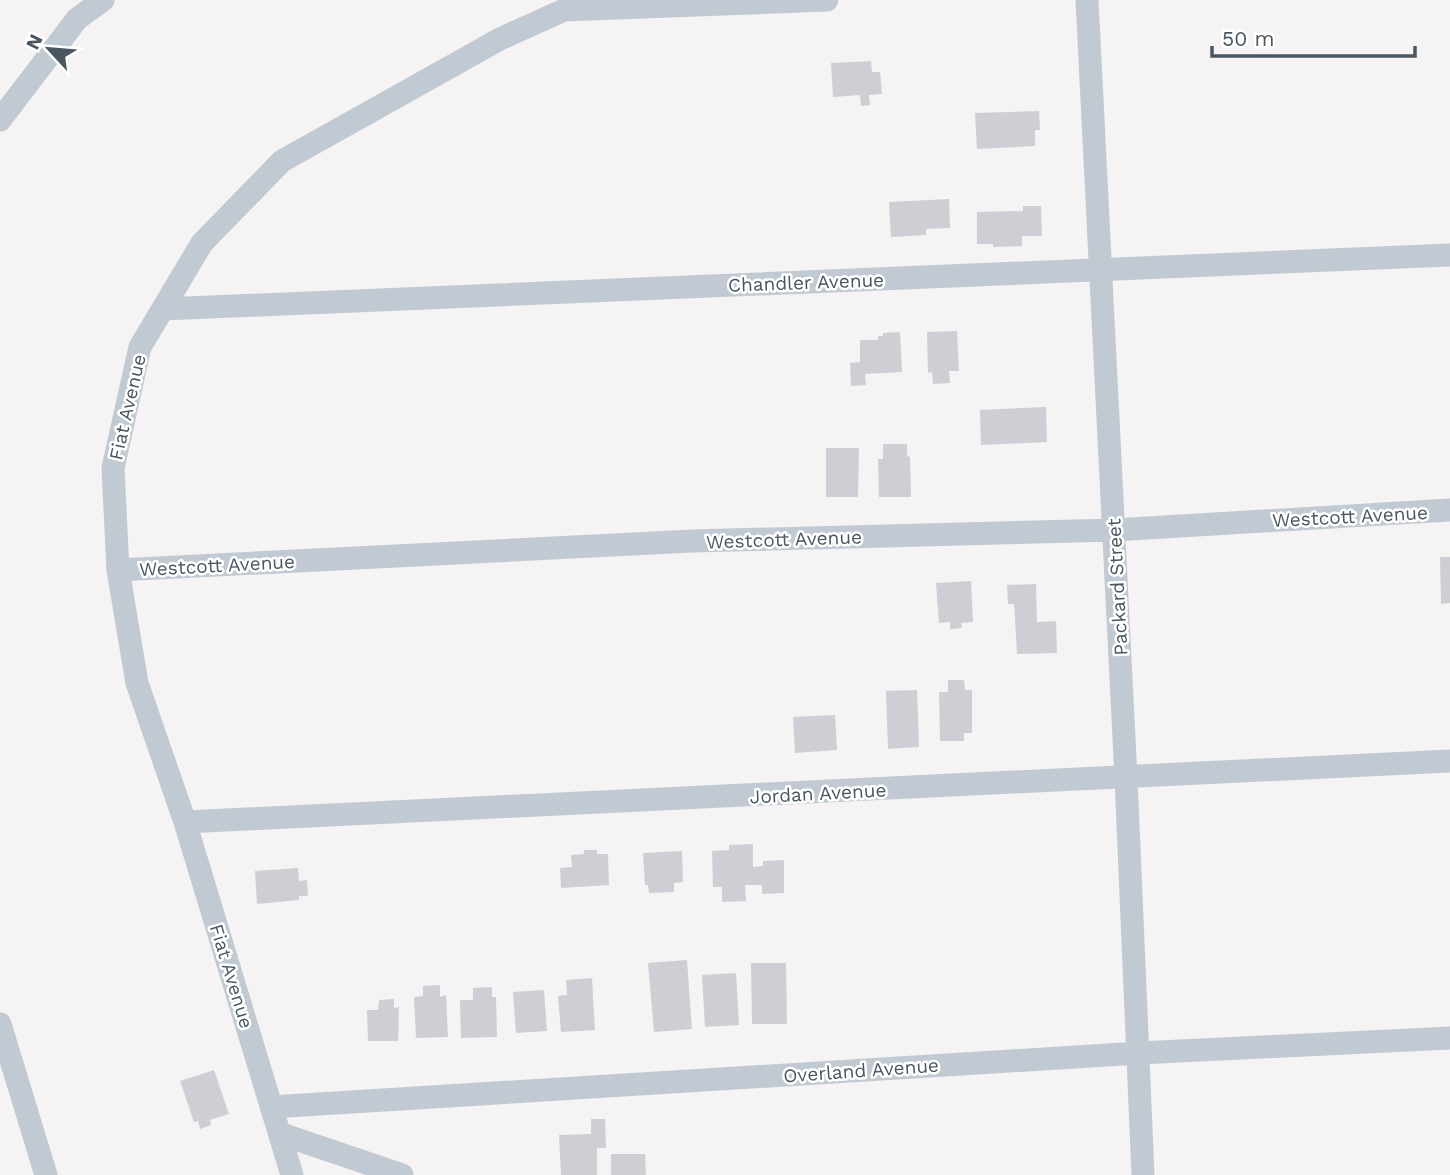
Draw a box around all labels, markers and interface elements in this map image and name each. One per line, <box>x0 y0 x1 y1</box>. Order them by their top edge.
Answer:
north arrow <box>14 14 84 84</box>
scale bar <box>1212 14 1415 58</box>
text: 50 m <box>1222 26 1274 51</box>
text: N <box>21 30 48 53</box>
street label: Chandler Avenue <box>728 268 884 297</box>
street label: Fiat Avenue <box>104 352 151 462</box>
street label: Westcott Avenue <box>1271 501 1429 532</box>
street label: Packard Street <box>1102 518 1133 656</box>
street label: Westcott Avenue <box>706 525 862 554</box>
street label: Westcott Avenue <box>138 550 296 581</box>
street label: Jordan Avenue <box>749 778 887 809</box>
street label: Fiat Avenue <box>205 921 258 1031</box>
street label: Overland Avenue <box>782 1054 940 1087</box>

